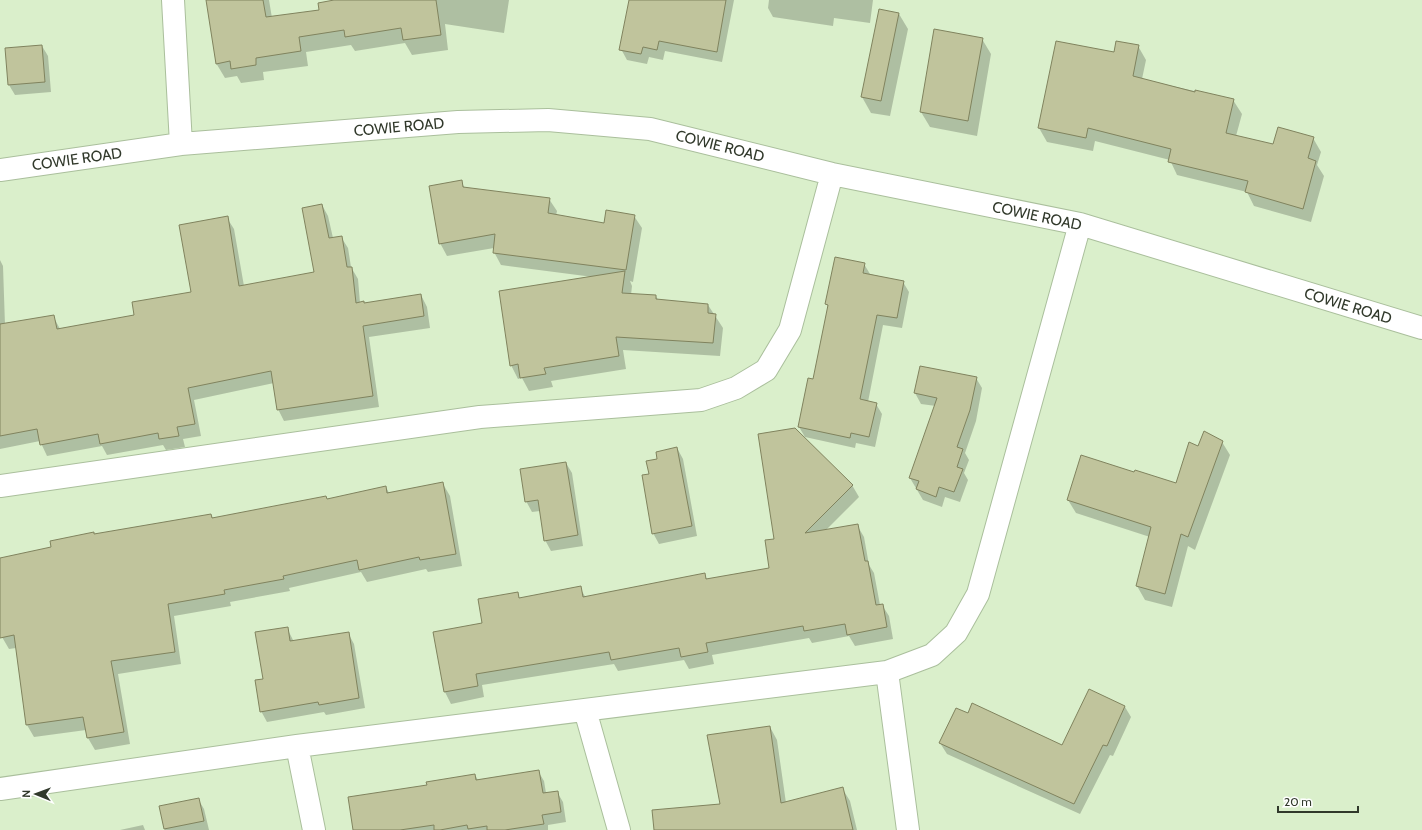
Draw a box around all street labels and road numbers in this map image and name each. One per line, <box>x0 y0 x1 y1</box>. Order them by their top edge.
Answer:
street label: COWIE ROAD <box>353 114 445 140</box>
street label: COWIE ROAD <box>674 126 766 166</box>
street label: COWIE ROAD <box>31 144 123 174</box>
street label: COWIE ROAD <box>991 198 1083 234</box>
street label: COWIE ROAD <box>1302 284 1394 328</box>

